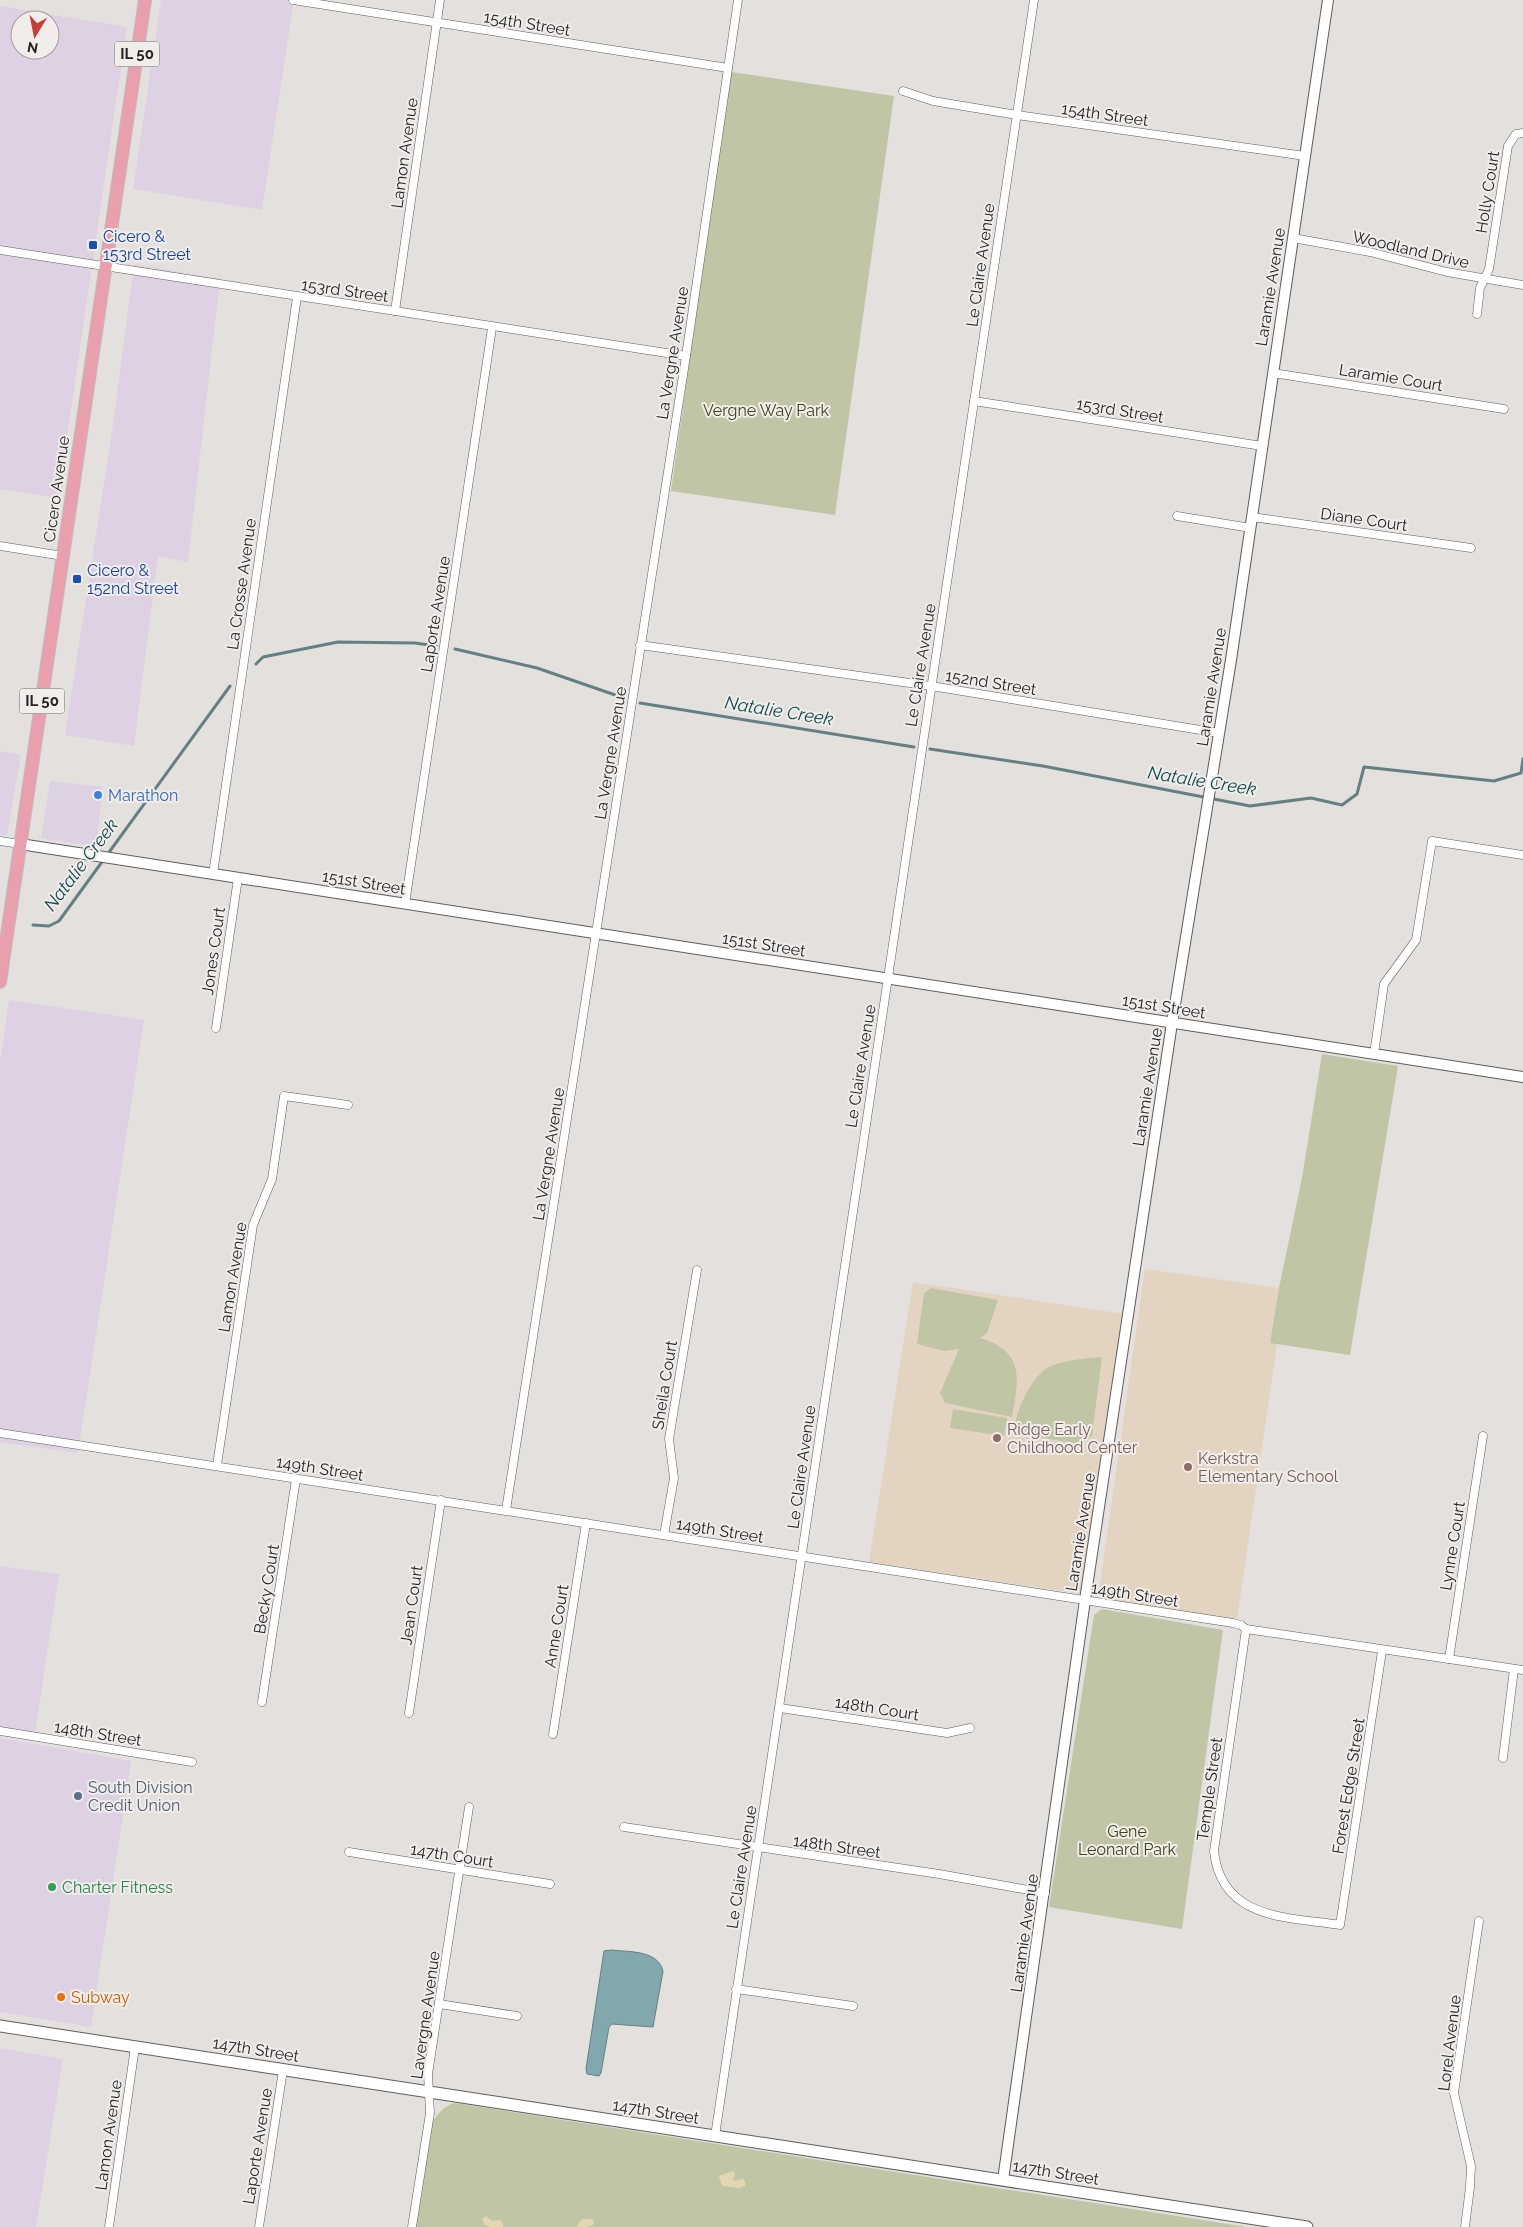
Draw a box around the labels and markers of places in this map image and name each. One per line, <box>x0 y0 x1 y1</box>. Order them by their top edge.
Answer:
place label: Cicero & 153rd Street <box>103 227 192 264</box>
marker: Cicero & 153rd Street <box>87 239 99 251</box>
place label: Cicero & 152nd Street <box>87 561 179 598</box>
marker: Cicero & 152nd Street <box>71 573 83 585</box>
place label: Marathon <box>108 786 178 805</box>
marker: Marathon <box>92 789 104 801</box>
place label: Ridge Early Childhood Center <box>1007 1420 1138 1457</box>
marker: Ridge Early Childhood Center <box>991 1432 1003 1444</box>
place label: Kerkstra Elementary School <box>1198 1449 1339 1486</box>
marker: Kerkstra Elementary School <box>1182 1461 1194 1473</box>
place label: South Division Credit Union <box>88 1778 193 1815</box>
marker: South Division Credit Union <box>72 1790 84 1802</box>
place label: Charter Fitness <box>62 1878 173 1897</box>
marker: Charter Fitness <box>46 1881 58 1893</box>
place label: Subway <box>71 1988 130 2007</box>
marker: Subway <box>55 1991 67 2003</box>

